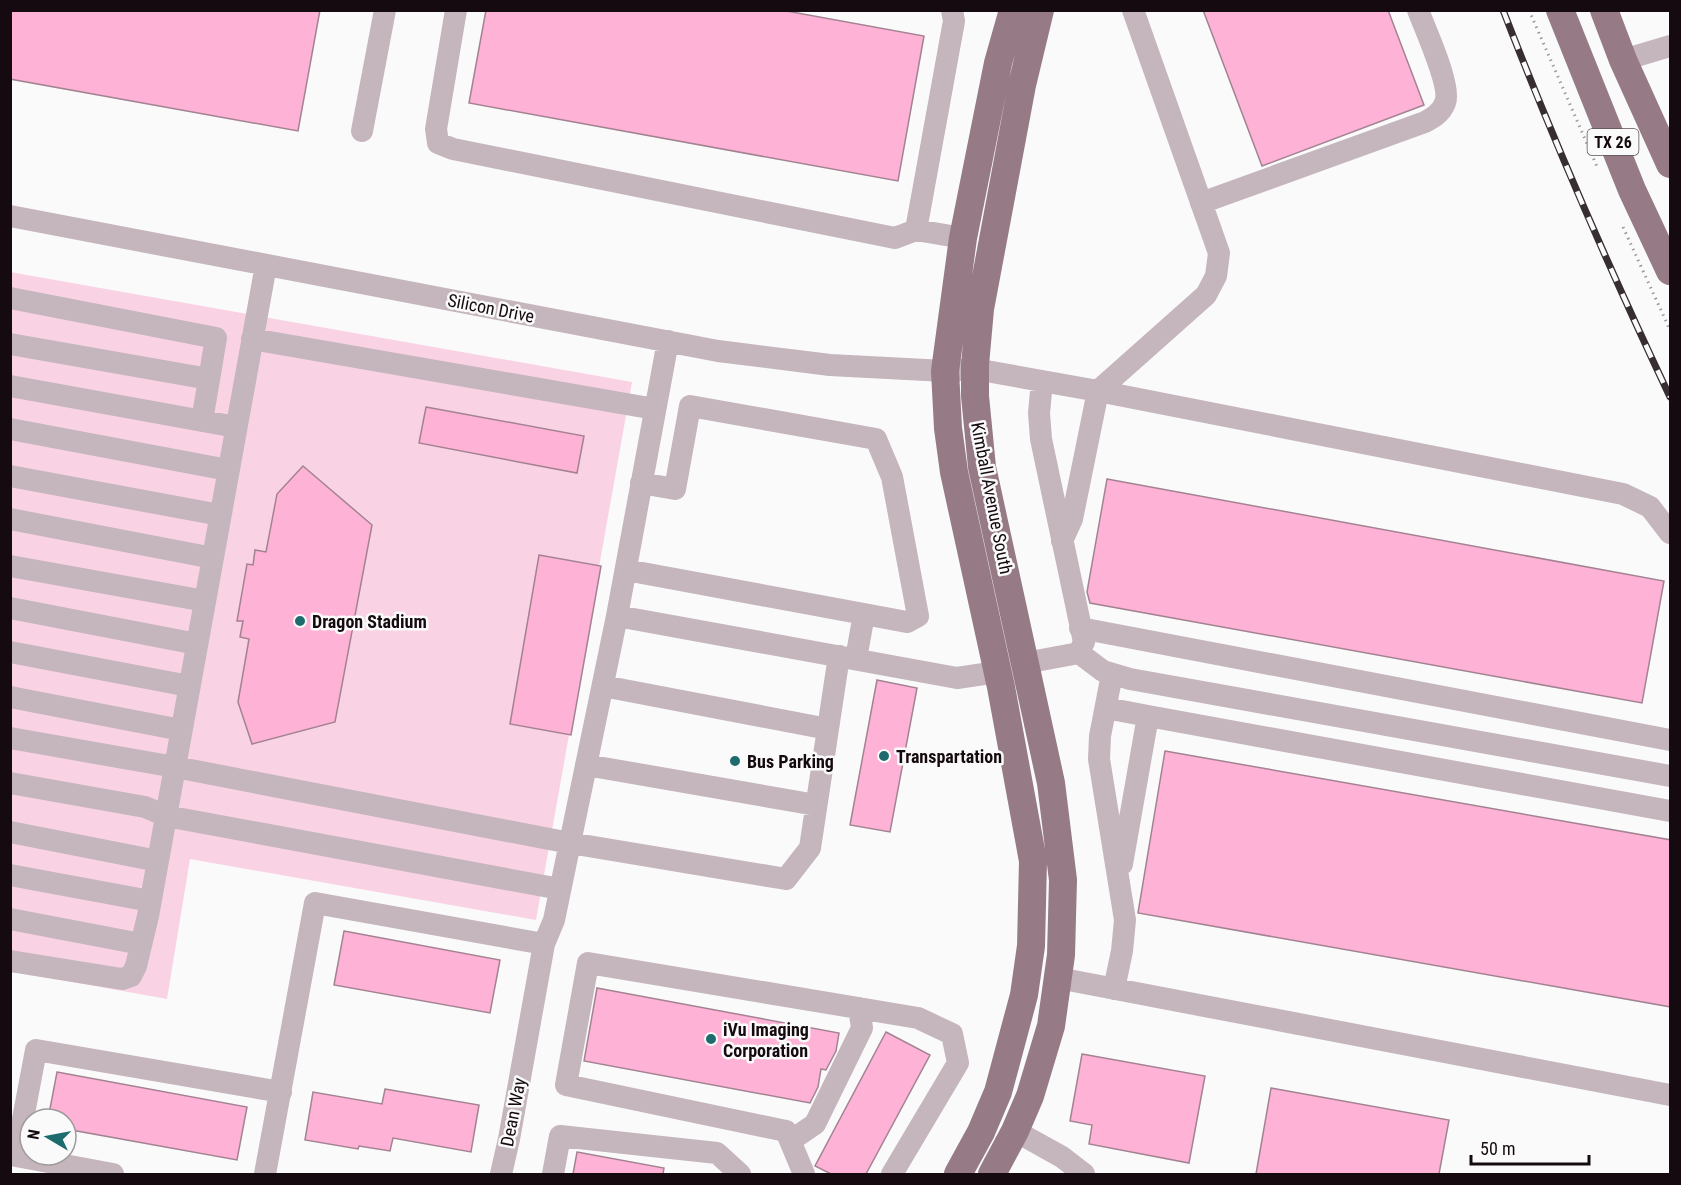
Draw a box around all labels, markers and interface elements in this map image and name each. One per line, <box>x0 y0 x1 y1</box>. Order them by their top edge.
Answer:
road number: TX 26 <box>1588 129 1638 155</box>
street label: Silicon Drive <box>446 289 536 327</box>
street label: Kimball Avenue South <box>967 420 1017 576</box>
place label: Dragon Stadium <box>312 611 427 632</box>
marker: Dragon Stadium <box>293 614 307 628</box>
place label: Transpartation <box>896 746 1002 767</box>
marker: Transpartation <box>877 749 891 763</box>
place label: Bus Parking <box>747 751 834 772</box>
marker: Bus Parking <box>728 754 742 768</box>
place label: iVu Imaging Corporation <box>723 1019 809 1061</box>
marker: iVu Imaging Corporation <box>704 1032 718 1046</box>
street label: Dean Way <box>496 1075 530 1148</box>
north arrow <box>18 1107 78 1167</box>
text: N <box>24 1128 44 1141</box>
scale bar <box>1471 1128 1590 1166</box>
text: 50 m <box>1480 1138 1515 1159</box>

